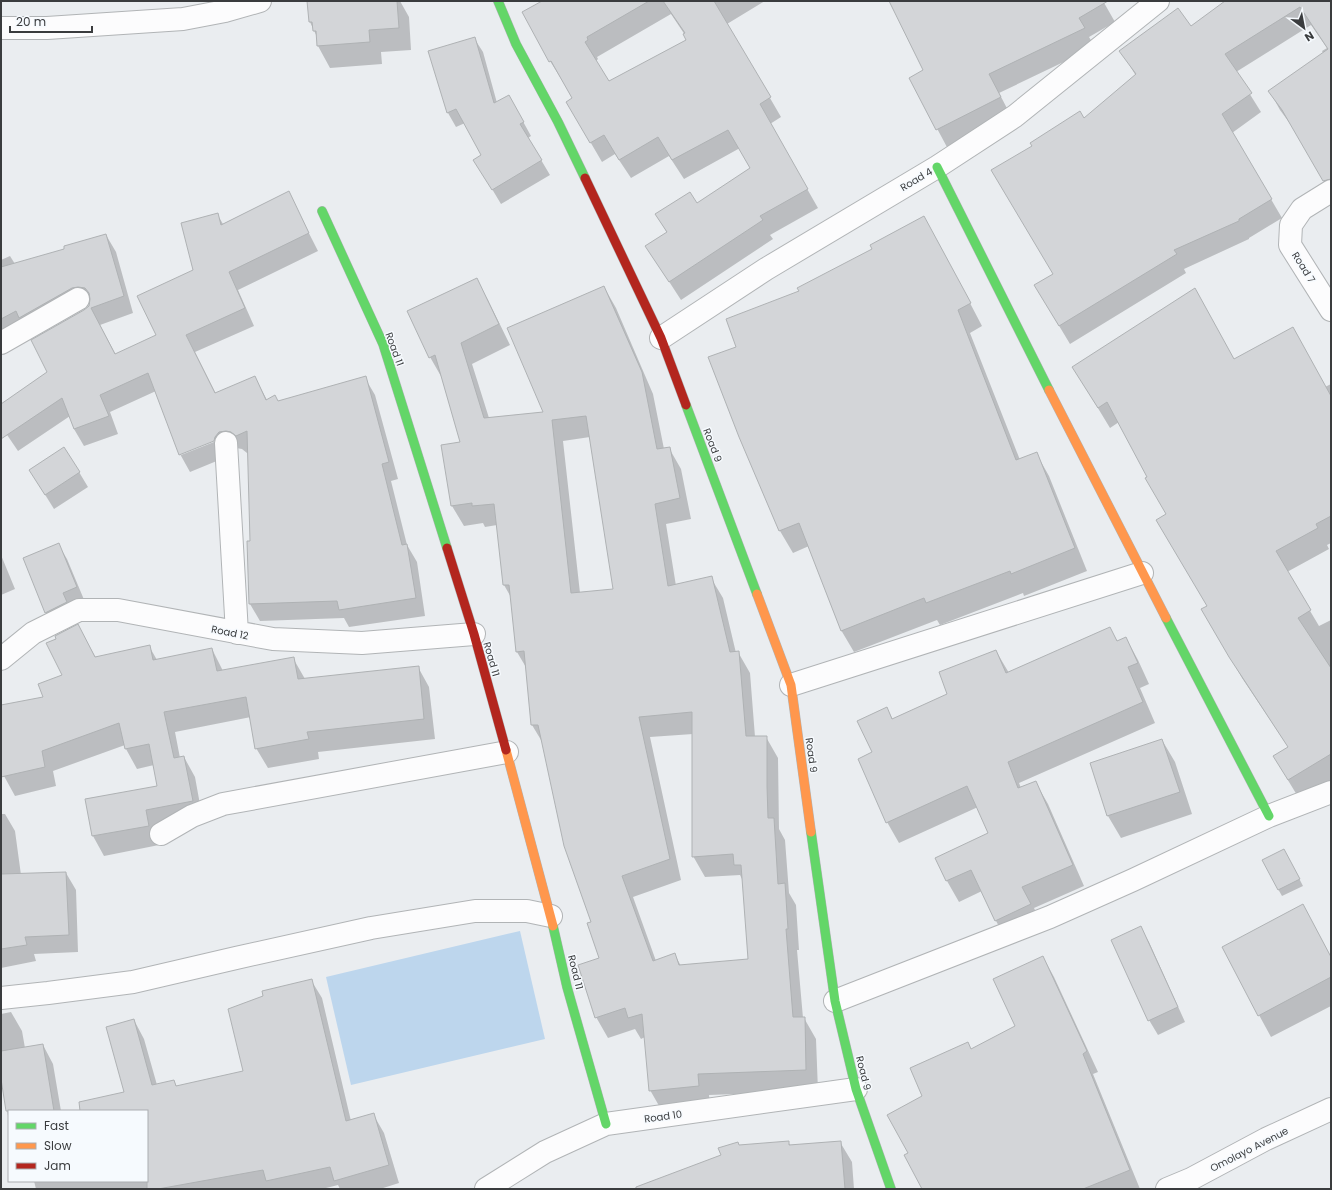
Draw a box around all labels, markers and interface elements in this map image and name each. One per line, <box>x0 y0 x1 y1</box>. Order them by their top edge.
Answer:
scale bar <box>10 8 92 34</box>
north arrow <box>1284 8 1324 48</box>
text: 20 m <box>16 13 46 30</box>
text: N <box>1302 28 1317 45</box>
street label: Road 4 <box>897 164 935 195</box>
street label: Road 7 <box>1288 249 1319 286</box>
street label: Road 11 <box>381 330 408 368</box>
street label: Road 9 <box>699 426 726 464</box>
street label: Road 12 <box>210 622 250 643</box>
street label: Road 11 <box>479 640 504 678</box>
street label: Road 9 <box>802 737 821 773</box>
street label: Road 11 <box>564 953 587 991</box>
street label: Road 9 <box>852 1054 875 1092</box>
street label: Road 10 <box>643 1106 683 1127</box>
legend <box>8 1110 148 1182</box>
text: Fast <box>44 1117 69 1134</box>
street label: Omolayo Avenue <box>1207 1123 1291 1176</box>
text: Slow <box>44 1137 72 1154</box>
text: Jam <box>44 1157 71 1174</box>

